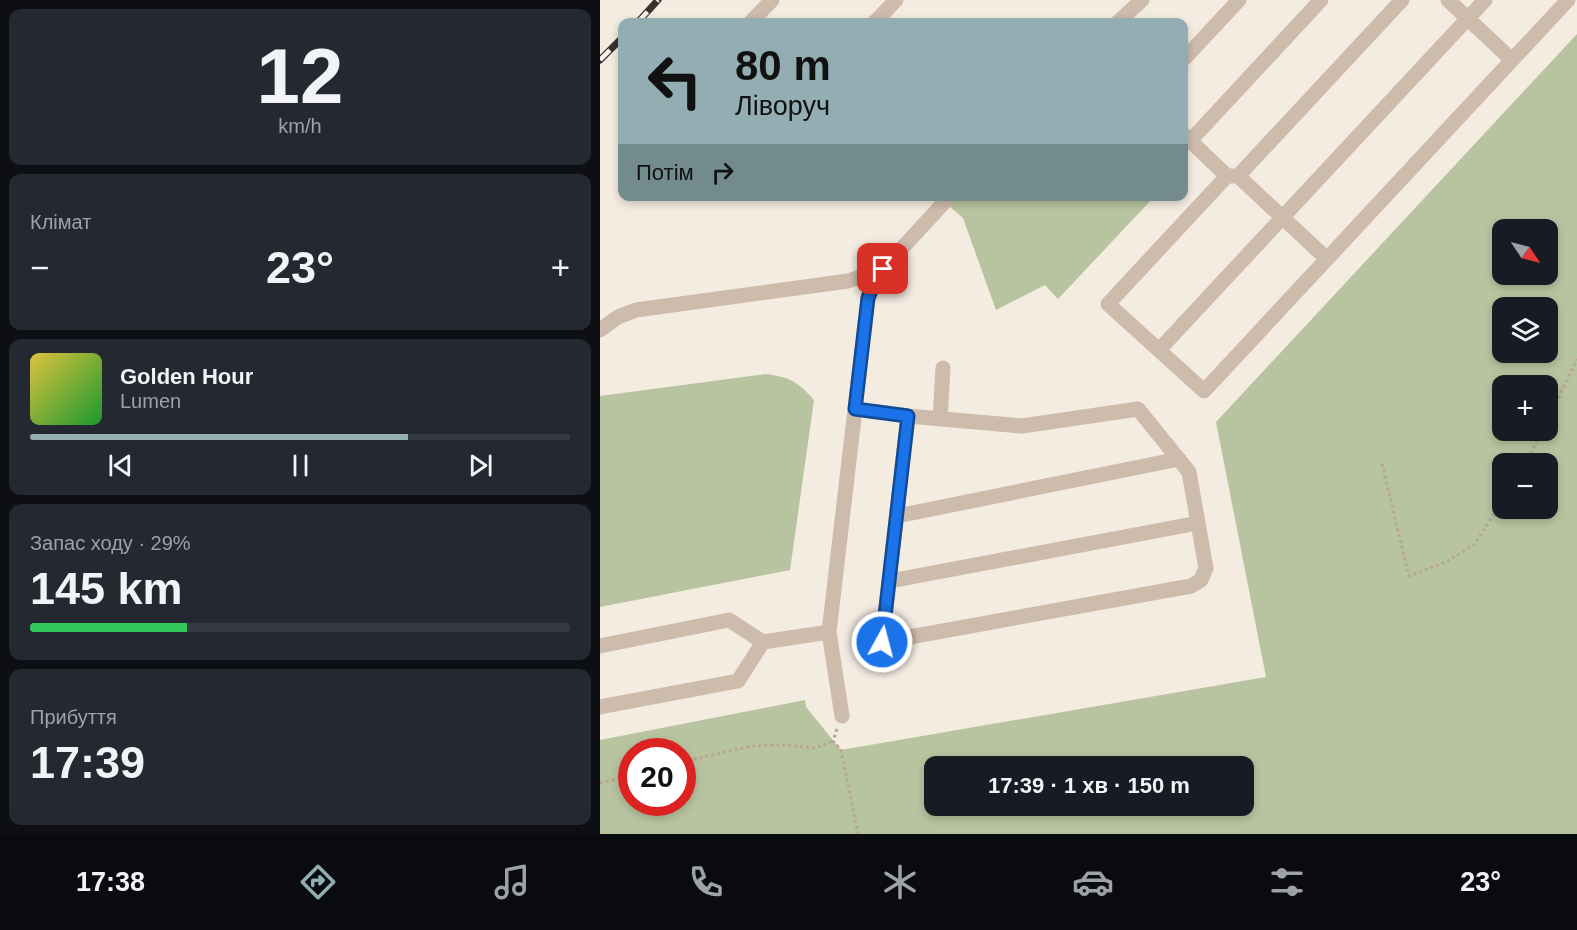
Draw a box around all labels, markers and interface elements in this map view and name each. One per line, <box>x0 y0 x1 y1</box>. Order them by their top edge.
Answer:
text: 12 <box>257 32 343 120</box>
icon: left <box>636 42 714 120</box>
text: 80 m <box>735 42 831 89</box>
text: Ліворуч <box>735 91 830 121</box>
text: km/h <box>278 115 322 137</box>
icon: right <box>706 156 739 189</box>
text: Потім <box>636 160 694 185</box>
text: Клімат <box>30 211 91 233</box>
north arrow <box>1492 219 1558 285</box>
map controls <box>1492 219 1558 519</box>
text: 23° <box>266 242 334 293</box>
pin <box>857 243 908 294</box>
text: − <box>30 249 49 286</box>
text: + <box>551 249 570 286</box>
icon: arrive <box>866 252 899 285</box>
button: layers <box>1492 297 1558 363</box>
text: Golden Hour <box>120 364 253 389</box>
button: + <box>1492 375 1558 441</box>
text: Lumen <box>120 390 181 412</box>
icon: previous <box>104 449 137 482</box>
icon: pause <box>284 449 317 482</box>
icon: next <box>464 449 497 482</box>
button: − <box>1492 453 1558 519</box>
text: Запас ходу · 29% <box>30 532 191 554</box>
text: 145 km <box>30 563 183 614</box>
position arrow <box>850 610 914 674</box>
text: Прибуття <box>30 706 117 728</box>
text: 17:39 <box>30 737 145 788</box>
speed limit sign: 20 <box>618 738 696 816</box>
text: 17:39 · 1 хв · 150 m <box>988 773 1190 798</box>
icon: directions <box>297 861 339 903</box>
icon: music <box>491 861 533 903</box>
icon: phone <box>685 861 727 903</box>
icon: climate <box>879 861 921 903</box>
icon: car <box>1072 861 1114 903</box>
icon: filters <box>1266 861 1308 903</box>
text: 17:38 <box>76 867 145 897</box>
text: 23° <box>1460 867 1501 897</box>

